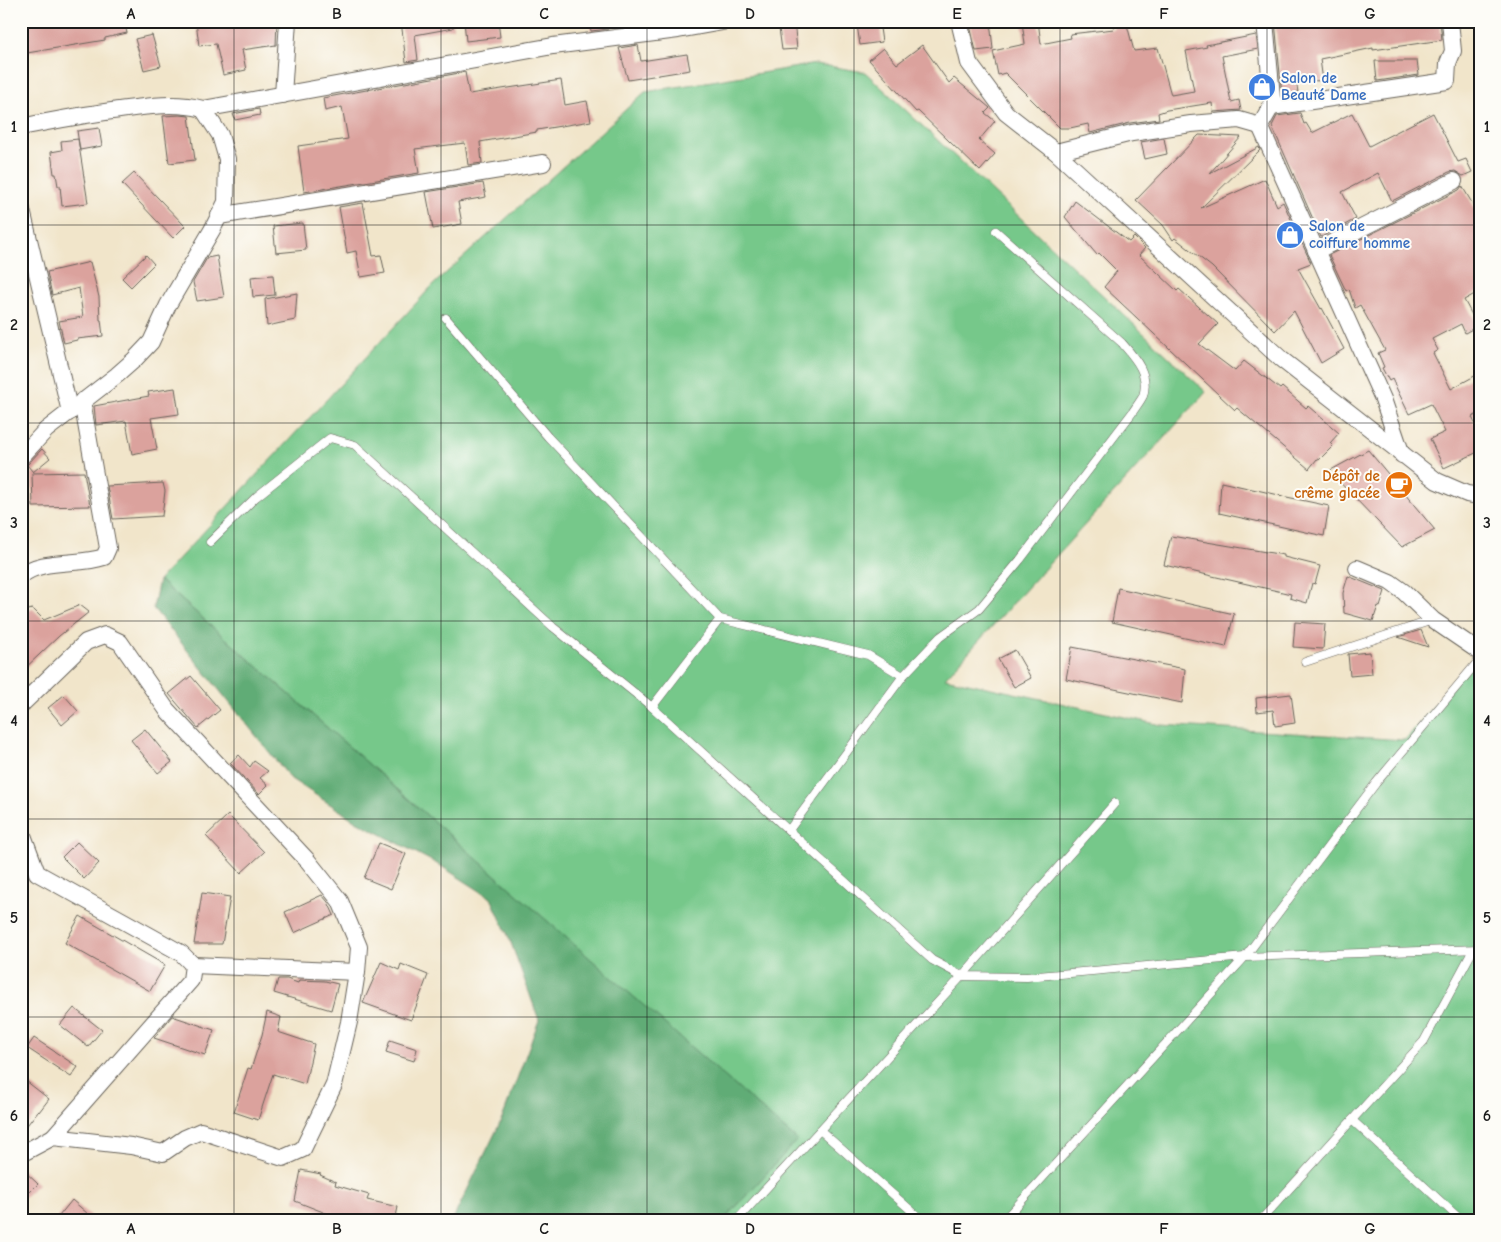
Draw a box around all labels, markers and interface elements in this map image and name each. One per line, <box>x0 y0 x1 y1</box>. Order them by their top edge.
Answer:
text: A <box>127 5 136 23</box>
text: B <box>332 5 342 23</box>
text: C <box>539 5 549 23</box>
text: D <box>745 5 755 23</box>
text: E <box>952 5 962 23</box>
text: F <box>1159 5 1169 23</box>
text: G <box>1364 5 1376 23</box>
place label: Salon de Beauté Dame <box>1281 69 1366 104</box>
shop icon: Salon de Beauté Dame <box>1247 72 1277 102</box>
text: 1 <box>11 118 17 136</box>
text: 1 <box>1484 118 1490 136</box>
place label: Salon de coiffure homme <box>1309 217 1410 252</box>
shop icon: Salon de coiffure homme <box>1275 220 1305 250</box>
text: 2 <box>10 316 18 334</box>
text: 2 <box>1483 316 1491 334</box>
place label: Dépôt de crême glacée <box>1294 467 1380 502</box>
cafe icon: Dépôt de crême glacée <box>1384 470 1414 500</box>
text: 3 <box>10 514 18 532</box>
text: 3 <box>1483 514 1491 532</box>
text: 4 <box>10 712 18 730</box>
text: 4 <box>1483 712 1491 730</box>
text: 5 <box>10 909 18 927</box>
text: 5 <box>1483 909 1491 927</box>
text: 6 <box>10 1107 18 1125</box>
text: 6 <box>1483 1107 1491 1125</box>
text: A <box>127 1220 136 1238</box>
text: B <box>332 1220 342 1238</box>
text: C <box>539 1220 549 1238</box>
text: D <box>745 1220 755 1238</box>
text: E <box>952 1220 962 1238</box>
text: F <box>1159 1220 1169 1238</box>
text: G <box>1364 1220 1376 1238</box>

